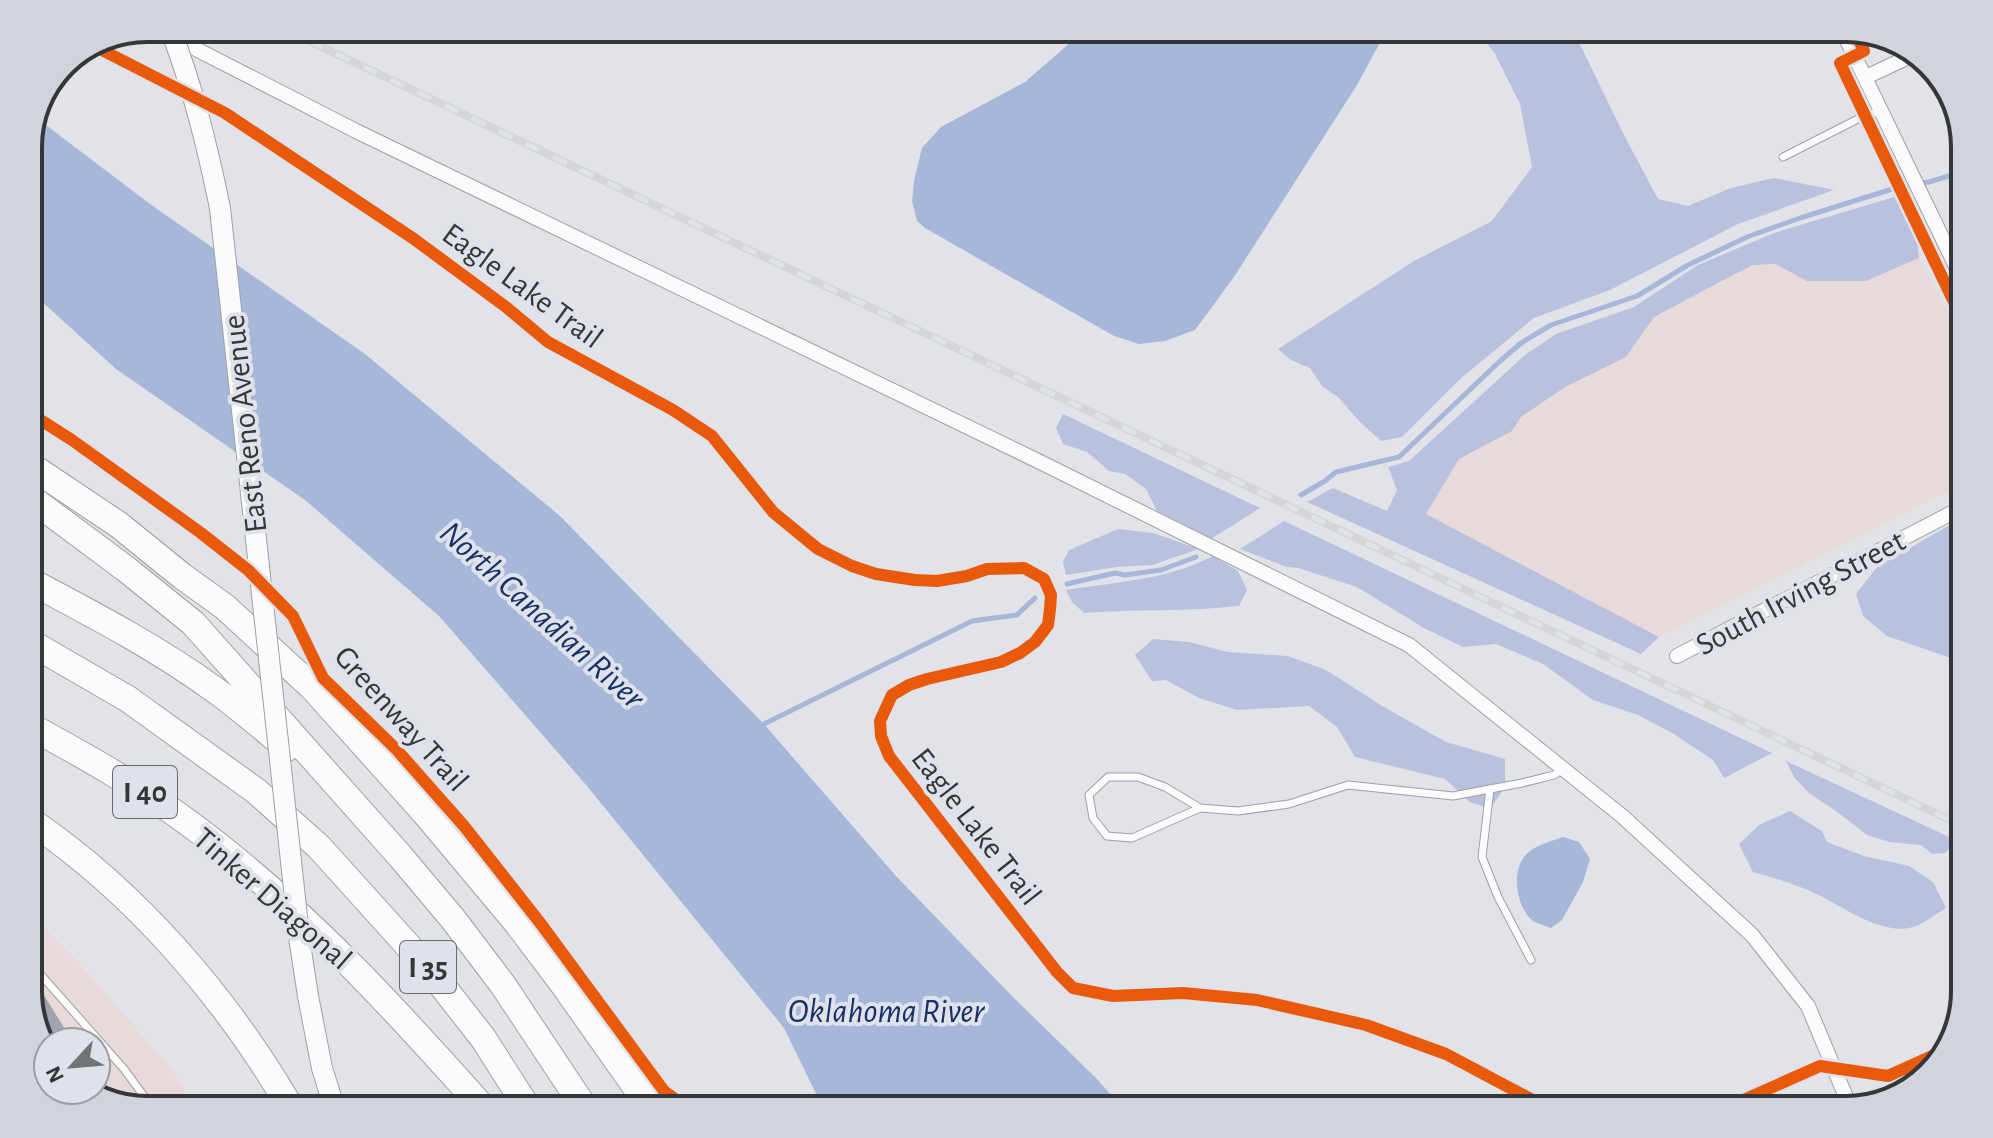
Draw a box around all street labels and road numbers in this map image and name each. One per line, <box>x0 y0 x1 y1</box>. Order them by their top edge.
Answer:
street label: Eagle Lake Trail <box>436 217 608 354</box>
street label: East Reno Avenue <box>218 313 272 534</box>
street label: South Irving Street <box>1691 524 1910 661</box>
street label: Greenway Trail <box>328 640 474 797</box>
street label: Eagle Lake Trail <box>905 742 1047 911</box>
road number: I 40 <box>113 766 177 818</box>
street label: Tinker Diagonal <box>187 822 357 976</box>
road number: I 35 <box>400 941 456 993</box>

